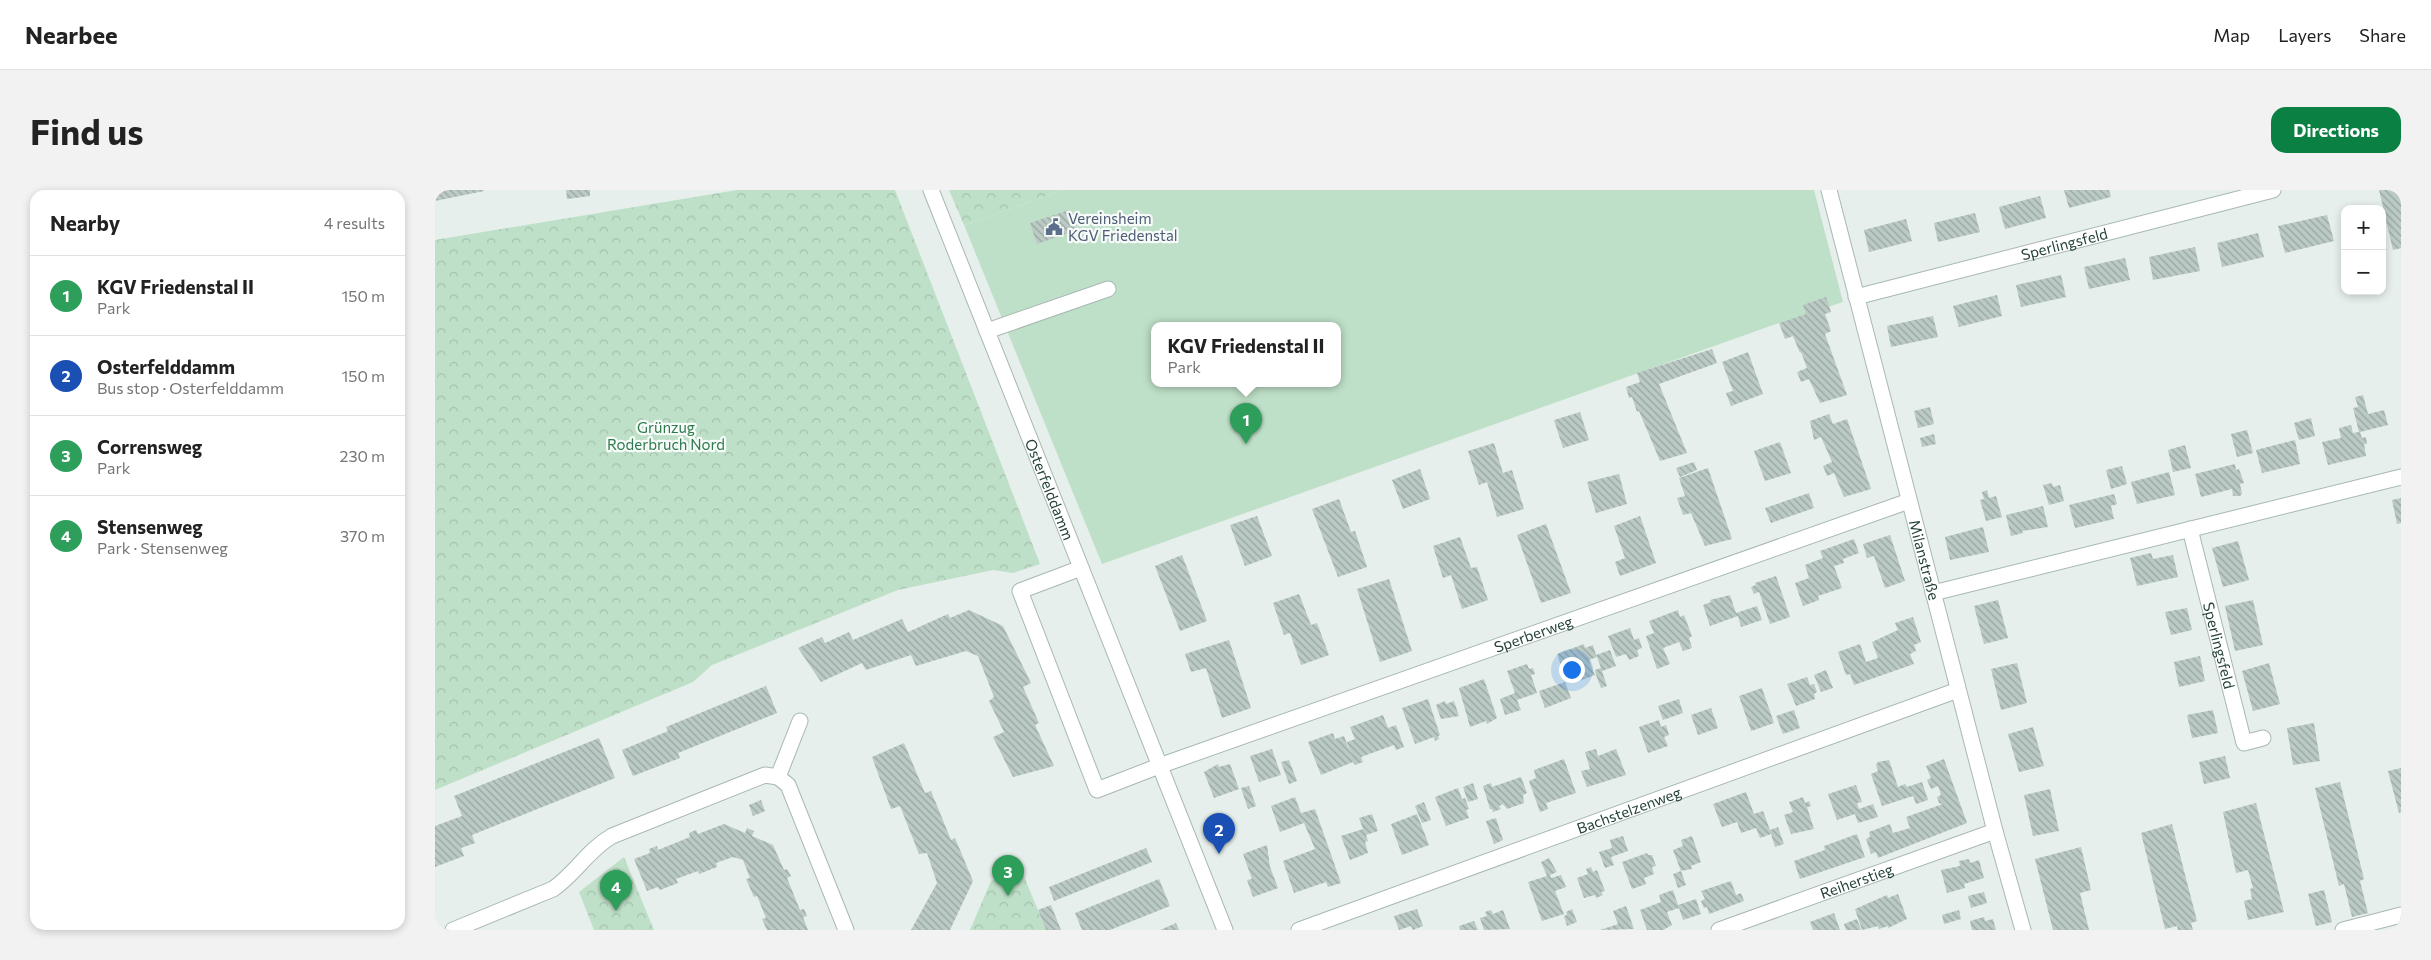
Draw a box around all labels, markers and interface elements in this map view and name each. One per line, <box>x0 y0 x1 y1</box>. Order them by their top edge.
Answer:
text: Nearbee <box>25 20 118 49</box>
text: Map <box>2213 24 2250 46</box>
text: Layers <box>2278 24 2331 46</box>
text: Share <box>2359 24 2406 46</box>
button: Directions <box>2271 107 2401 153</box>
text: Find us <box>30 109 144 152</box>
map controls <box>2341 205 2386 295</box>
button: + <box>2341 205 2386 250</box>
place label: Vereinsheim KGV Friedenstal <box>1068 209 1178 244</box>
text: Nearby <box>50 210 120 235</box>
text: 4 results <box>324 213 385 232</box>
public building icon: Vereinsheim KGV Friedenstal <box>1044 217 1064 237</box>
street label: Sperlingsfeld <box>2019 224 2109 263</box>
button: − <box>2341 250 2386 295</box>
text: KGV Friedenstal II <box>97 275 254 298</box>
text: 1 <box>62 286 70 305</box>
text: 150 m <box>342 286 385 305</box>
text: Park <box>97 298 130 317</box>
popup <box>1151 322 1341 387</box>
text: KGV Friedenstal II <box>1168 334 1324 357</box>
text: Osterfelddamm <box>97 355 235 378</box>
text: Park <box>1168 357 1201 376</box>
text: 2 <box>61 366 71 385</box>
text: 150 m <box>342 366 385 385</box>
text: Bus stop · Osterfelddamm <box>97 378 284 397</box>
pin: 1 <box>1230 403 1262 444</box>
park label: Grünzug Roderbruch Nord <box>607 418 725 453</box>
text: Corrensweg <box>97 435 202 458</box>
street label: Osterfelddamm <box>1022 436 1078 543</box>
text: 3 <box>61 446 71 465</box>
text: 230 m <box>340 446 385 465</box>
text: Park <box>97 458 130 477</box>
text: Stensenweg <box>97 515 203 538</box>
street label: Milanstraße <box>1906 518 1944 602</box>
text: 4 <box>61 526 71 545</box>
text: 370 m <box>340 526 385 545</box>
text: Park · Stensenweg <box>97 538 228 557</box>
street label: Sperlingsfeld <box>2200 600 2239 691</box>
street label: Sperberweg <box>1492 612 1575 656</box>
your location <box>1559 657 1585 683</box>
street label: Bachstelzenweg <box>1574 783 1683 837</box>
pin: 2 <box>1203 813 1235 854</box>
pin: 3 <box>992 855 1024 896</box>
street label: Reiherstieg <box>1817 859 1895 902</box>
pin: 4 <box>600 870 632 911</box>

